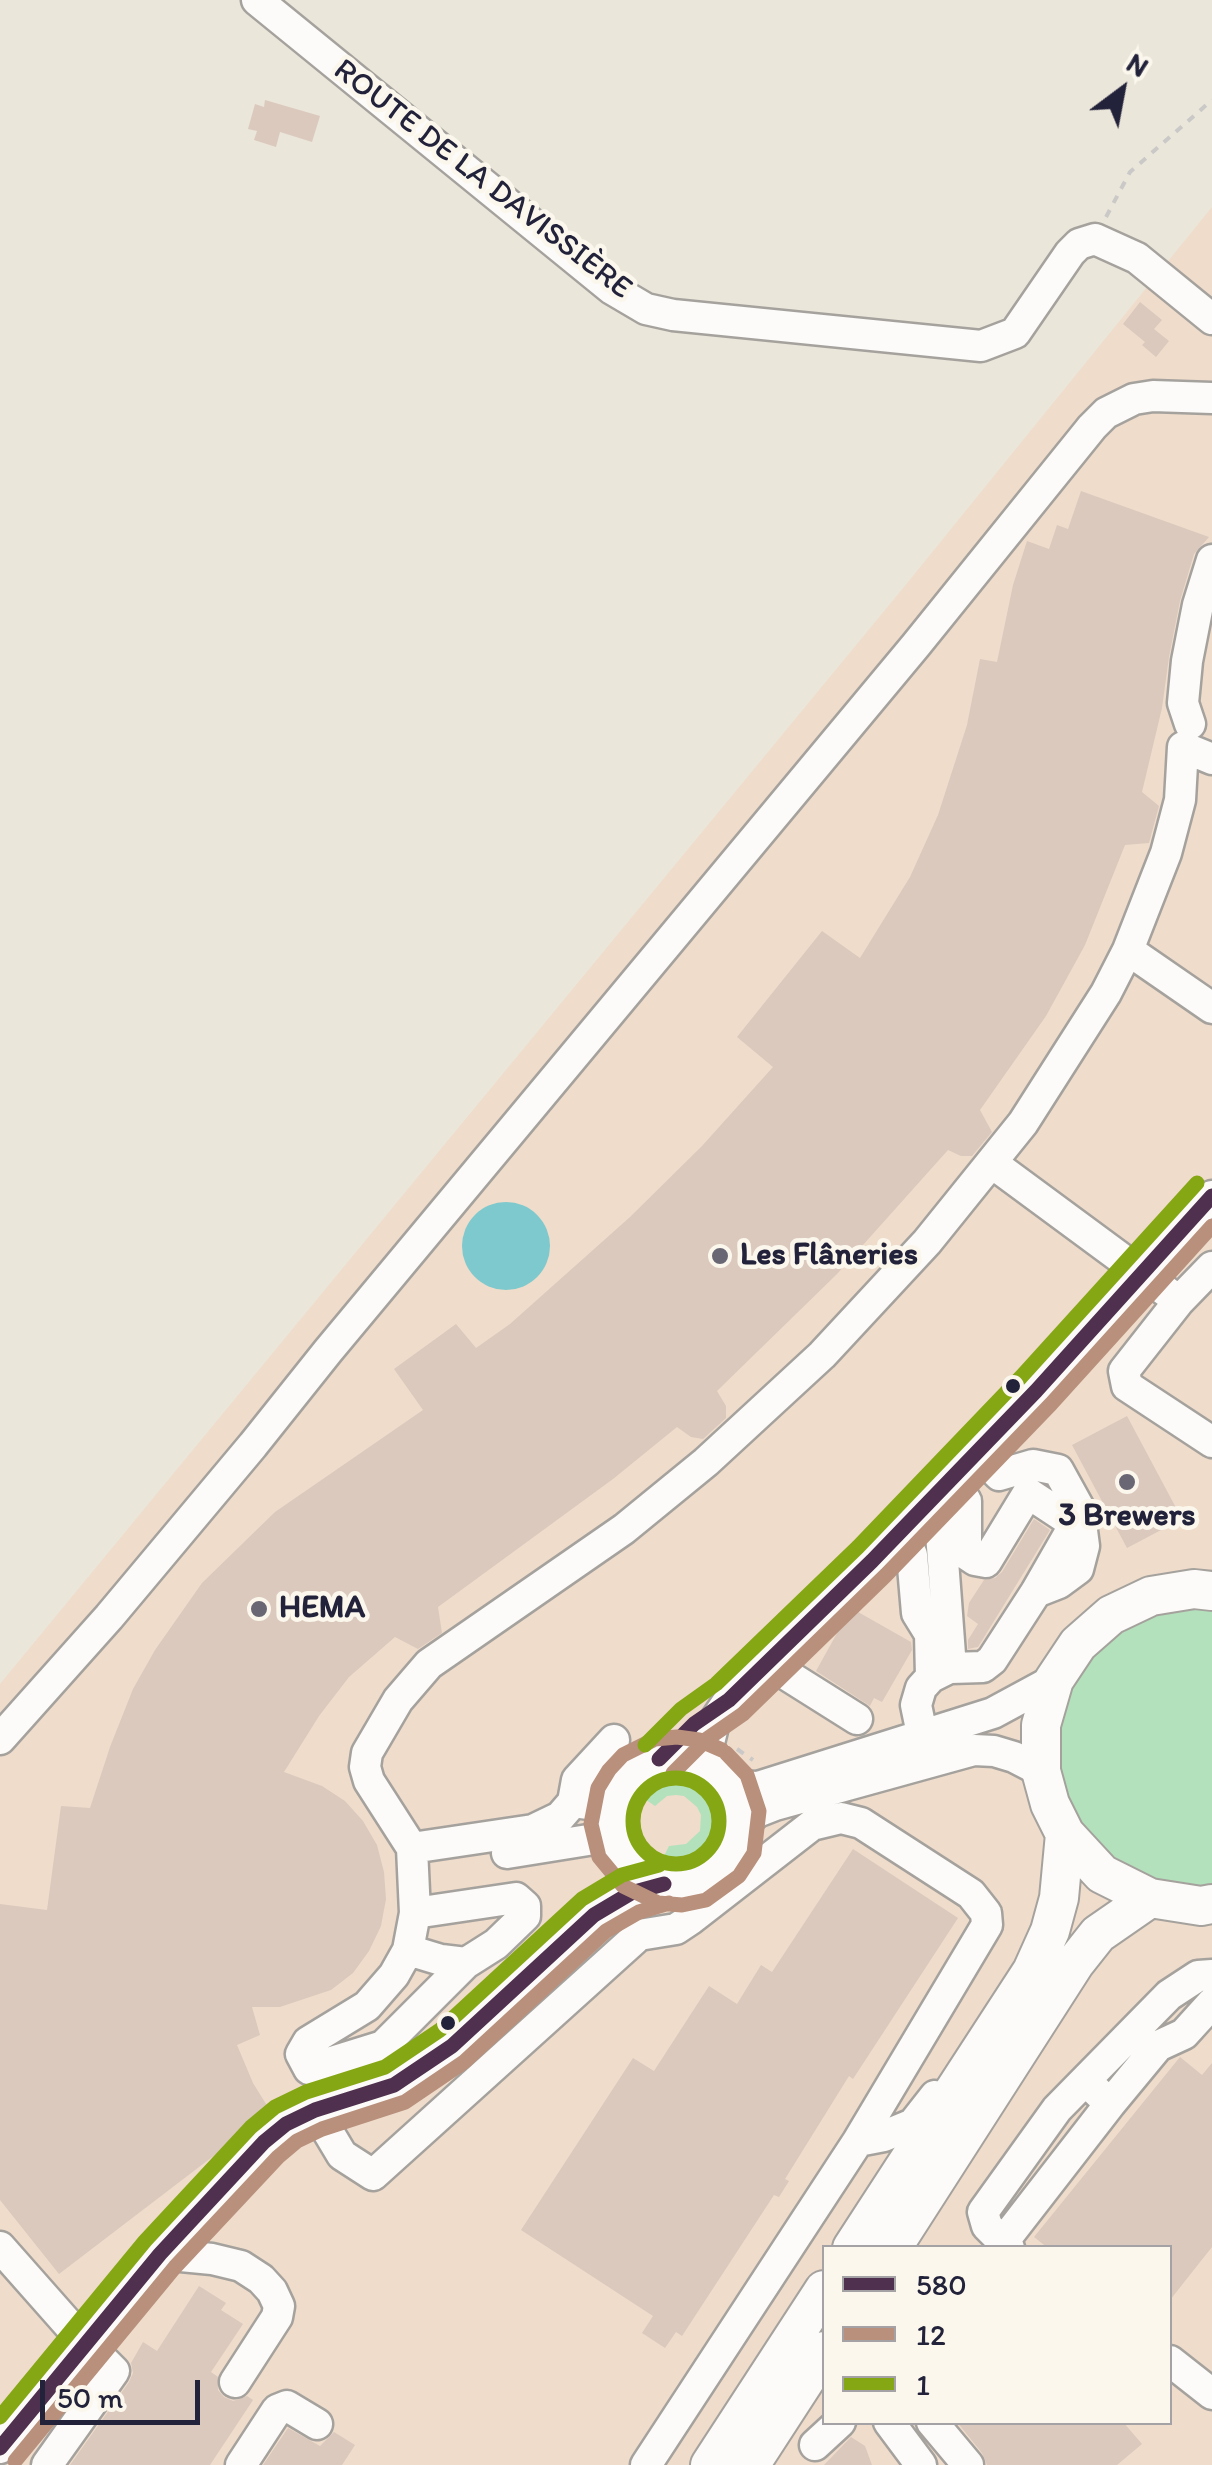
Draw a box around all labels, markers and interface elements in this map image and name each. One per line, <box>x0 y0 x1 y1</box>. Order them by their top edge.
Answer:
north arrow <box>1072 40 1172 140</box>
text: N <box>1121 45 1155 84</box>
street label: ROUTE DE LA DAVISSIÈRE <box>325 52 639 308</box>
place label: Les Flâneries <box>740 1237 918 1275</box>
marker: Les Flâneries <box>709 1245 731 1267</box>
unlabelled marker <box>1003 1376 1023 1396</box>
marker: 3 Brewers <box>1116 1471 1138 1493</box>
place label: 3 Brewers <box>1058 1498 1196 1536</box>
place label: HEMA <box>279 1590 365 1628</box>
marker: HEMA <box>248 1598 270 1620</box>
unlabelled marker <box>438 2013 458 2033</box>
legend <box>822 2245 1172 2425</box>
text: 580 <box>916 2266 967 2303</box>
text: 12 <box>916 2316 946 2353</box>
scale bar <box>45 2360 205 2422</box>
text: 1 <box>916 2366 930 2403</box>
text: 50 m <box>57 2379 123 2416</box>

